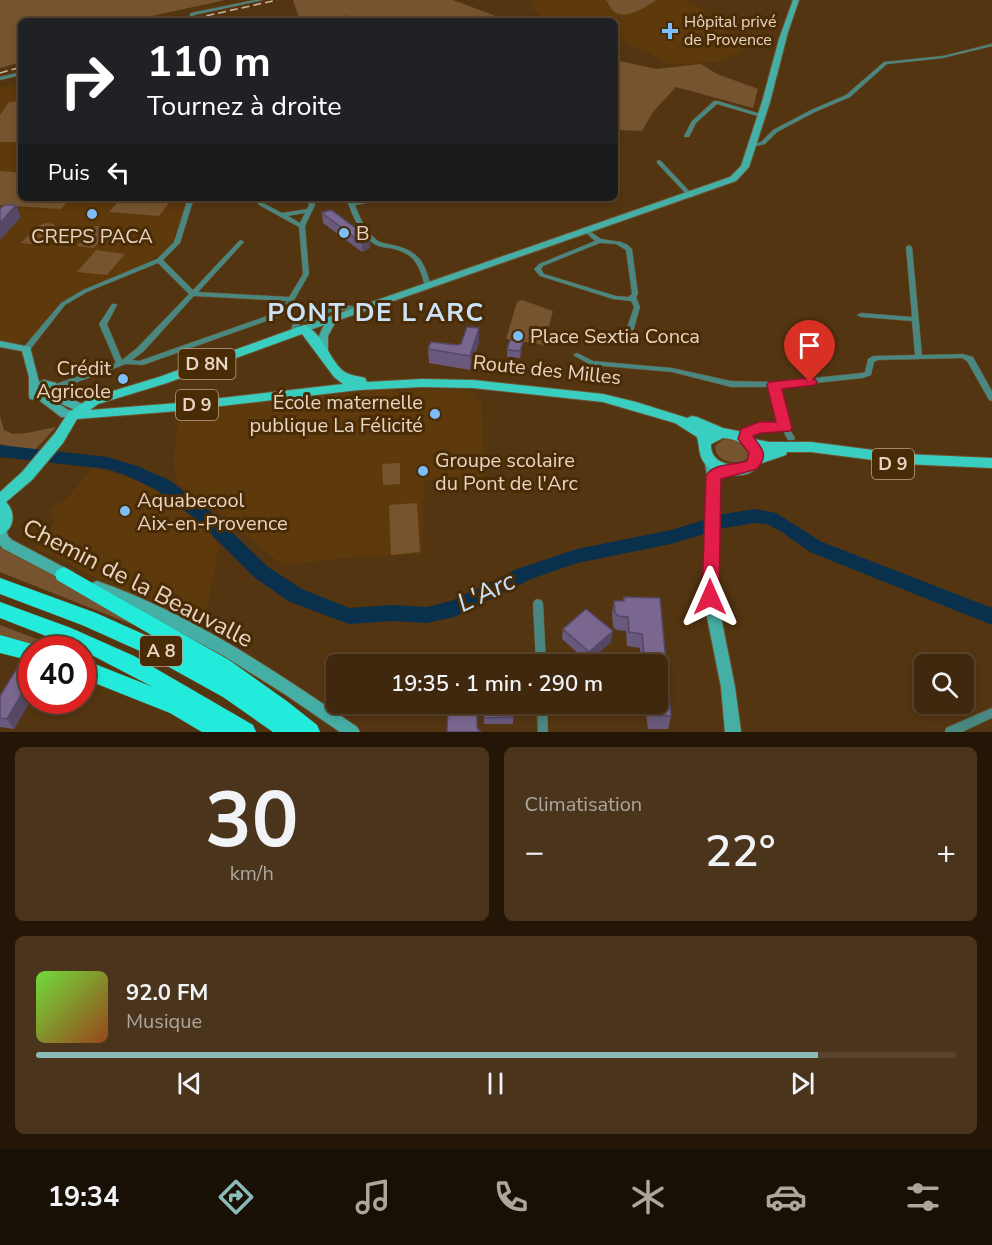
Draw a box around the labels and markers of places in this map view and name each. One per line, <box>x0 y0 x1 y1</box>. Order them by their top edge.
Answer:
place label: Hôpital privé de Provence <box>684 11 776 51</box>
marker: Hôpital privé de Provence <box>661 22 679 40</box>
marker: CREPS PACA <box>85 207 99 221</box>
place label: B <box>356 220 370 247</box>
place label: CREPS PACA <box>31 223 153 250</box>
marker: B <box>337 226 351 240</box>
pin <box>784 320 835 382</box>
place label: Place Sextia Conca <box>530 323 700 350</box>
marker: Place Sextia Conca <box>511 329 525 343</box>
place label: Crédit Agricole <box>36 355 112 405</box>
marker: Crédit Agricole <box>116 372 130 386</box>
place label: École maternelle publique La Félicité <box>249 389 423 439</box>
marker: École maternelle publique La Félicité <box>428 407 442 421</box>
place label: Groupe scolaire du Pont de l'Arc <box>435 447 578 497</box>
marker: Groupe scolaire du Pont de l'Arc <box>416 464 430 478</box>
place label: Aquabecool Aix-en-Provence <box>137 487 288 537</box>
marker: Aquabecool Aix-en-Provence <box>118 504 132 518</box>

